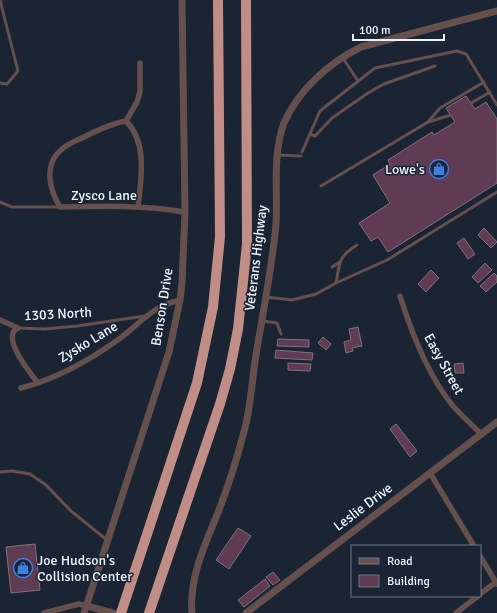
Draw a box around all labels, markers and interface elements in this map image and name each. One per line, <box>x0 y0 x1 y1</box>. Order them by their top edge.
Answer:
scale bar <box>353 16 444 42</box>
text: 100 m <box>359 23 391 38</box>
shop icon: Lowe's <box>428 158 450 180</box>
place label: Lowe's <box>385 161 425 178</box>
street label: Zysco Lane <box>71 187 137 204</box>
street label: Veterans Highway <box>241 204 271 312</box>
street label: Benson Drive <box>147 267 177 347</box>
street label: 1303 North <box>24 304 92 324</box>
street label: Zysko Lane <box>55 318 121 366</box>
street label: Easy Street <box>420 331 468 398</box>
street label: Leslie Drive <box>330 479 396 535</box>
legend <box>351 545 481 597</box>
place label: Joe Hudson's Collision Center <box>37 552 133 585</box>
text: Road <box>387 554 413 569</box>
shop icon: Joe Hudson's Collision Center <box>12 557 34 579</box>
text: Building <box>387 574 430 589</box>

